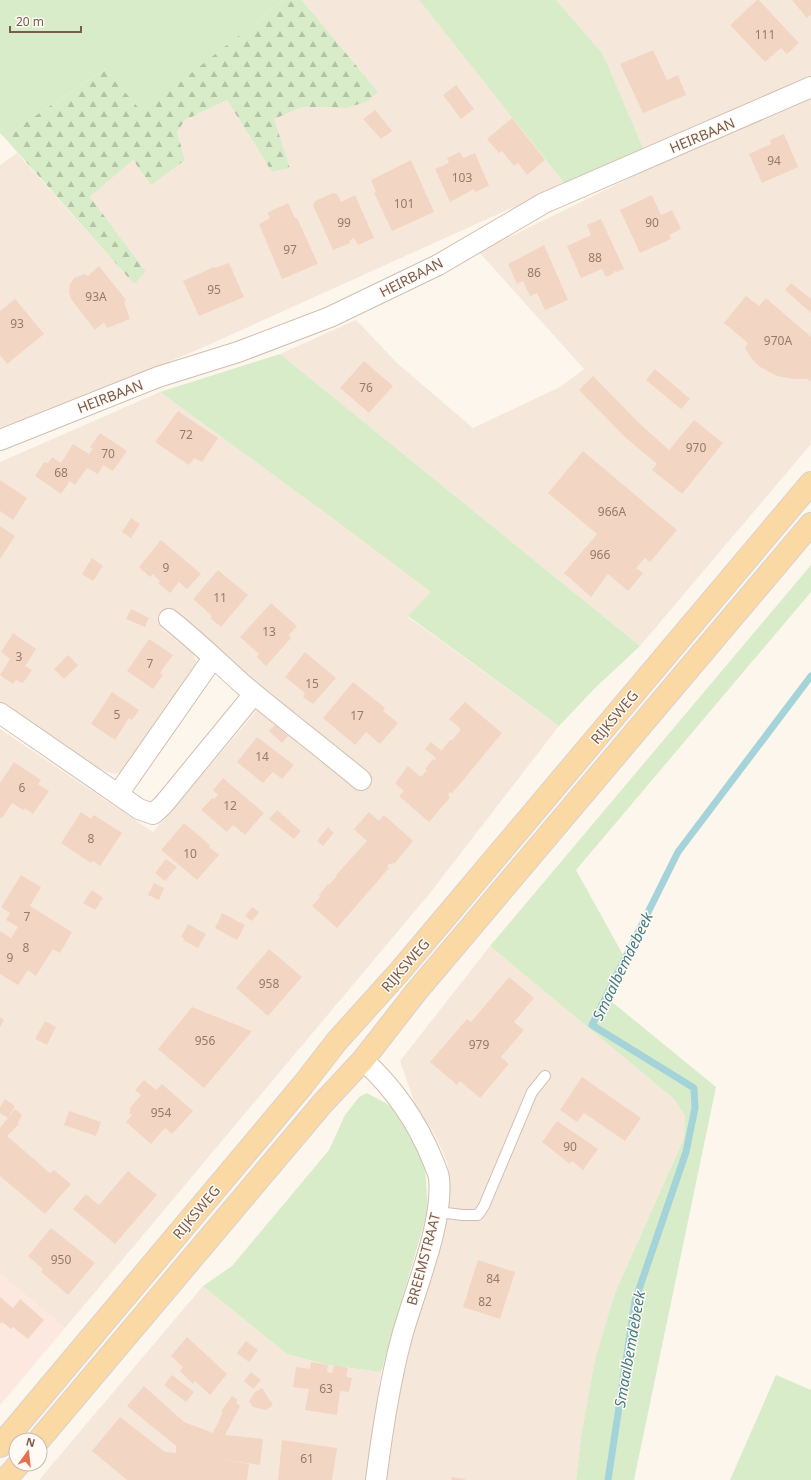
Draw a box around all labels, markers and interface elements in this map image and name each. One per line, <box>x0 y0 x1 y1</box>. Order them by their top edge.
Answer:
scale bar <box>10 8 81 34</box>
text: 20 m <box>16 13 44 30</box>
house number: 111 <box>755 26 775 43</box>
street label: HEIRBAAN <box>666 113 738 157</box>
house number: 94 <box>767 152 781 169</box>
house number: 103 <box>452 169 472 186</box>
house number: 101 <box>394 195 414 212</box>
house number: 99 <box>337 214 351 231</box>
house number: 90 <box>645 214 659 231</box>
house number: 97 <box>283 241 297 258</box>
house number: 88 <box>588 249 602 266</box>
street label: HEIRBAAN <box>376 253 446 301</box>
house number: 86 <box>527 264 541 281</box>
house number: 95 <box>207 281 221 298</box>
house number: 93A <box>85 288 107 305</box>
house number: 93 <box>10 315 24 332</box>
house number: 970A <box>764 332 792 349</box>
street label: HEIRBAAN <box>74 375 146 417</box>
house number: 76 <box>359 379 373 396</box>
house number: 72 <box>179 426 193 443</box>
house number: 970 <box>686 439 706 456</box>
house number: 70 <box>101 445 115 462</box>
house number: 68 <box>54 464 68 481</box>
house number: 966A <box>598 503 626 520</box>
house number: 966 <box>590 546 610 563</box>
house number: 9 <box>163 559 170 576</box>
house number: 11 <box>213 589 227 606</box>
house number: 13 <box>262 623 276 640</box>
house number: 3 <box>16 648 23 665</box>
house number: 7 <box>147 655 154 672</box>
house number: 15 <box>305 675 319 692</box>
street label: RIJKSWEG <box>586 686 642 748</box>
house number: 5 <box>114 706 121 723</box>
house number: 17 <box>350 707 364 724</box>
house number: 14 <box>255 748 269 765</box>
house number: 6 <box>19 779 26 796</box>
house number: 12 <box>223 797 237 814</box>
house number: 8 <box>88 830 95 847</box>
house number: 10 <box>183 845 197 862</box>
house number: 7 <box>24 908 31 925</box>
water label: Smaalbemdebeek <box>587 908 657 1023</box>
street label: RIJKSWEG <box>377 934 433 996</box>
house number: 8 <box>23 939 30 956</box>
house number: 9 <box>7 949 14 966</box>
house number: 958 <box>259 975 279 992</box>
house number: 956 <box>195 1032 215 1049</box>
house number: 979 <box>469 1036 489 1053</box>
house number: 954 <box>151 1104 171 1121</box>
house number: 90 <box>563 1138 577 1155</box>
street label: RIJKSWEG <box>168 1181 224 1243</box>
street label: BREEMSTRAAT <box>402 1210 445 1307</box>
house number: 950 <box>51 1251 71 1268</box>
house number: 84 <box>486 1270 500 1287</box>
water label: Smaalbemdebeek <box>609 1289 649 1409</box>
house number: 82 <box>478 1293 492 1310</box>
house number: 63 <box>319 1380 333 1397</box>
north arrow <box>8 1432 48 1472</box>
text: N <box>24 1433 37 1450</box>
house number: 61 <box>300 1450 314 1467</box>

